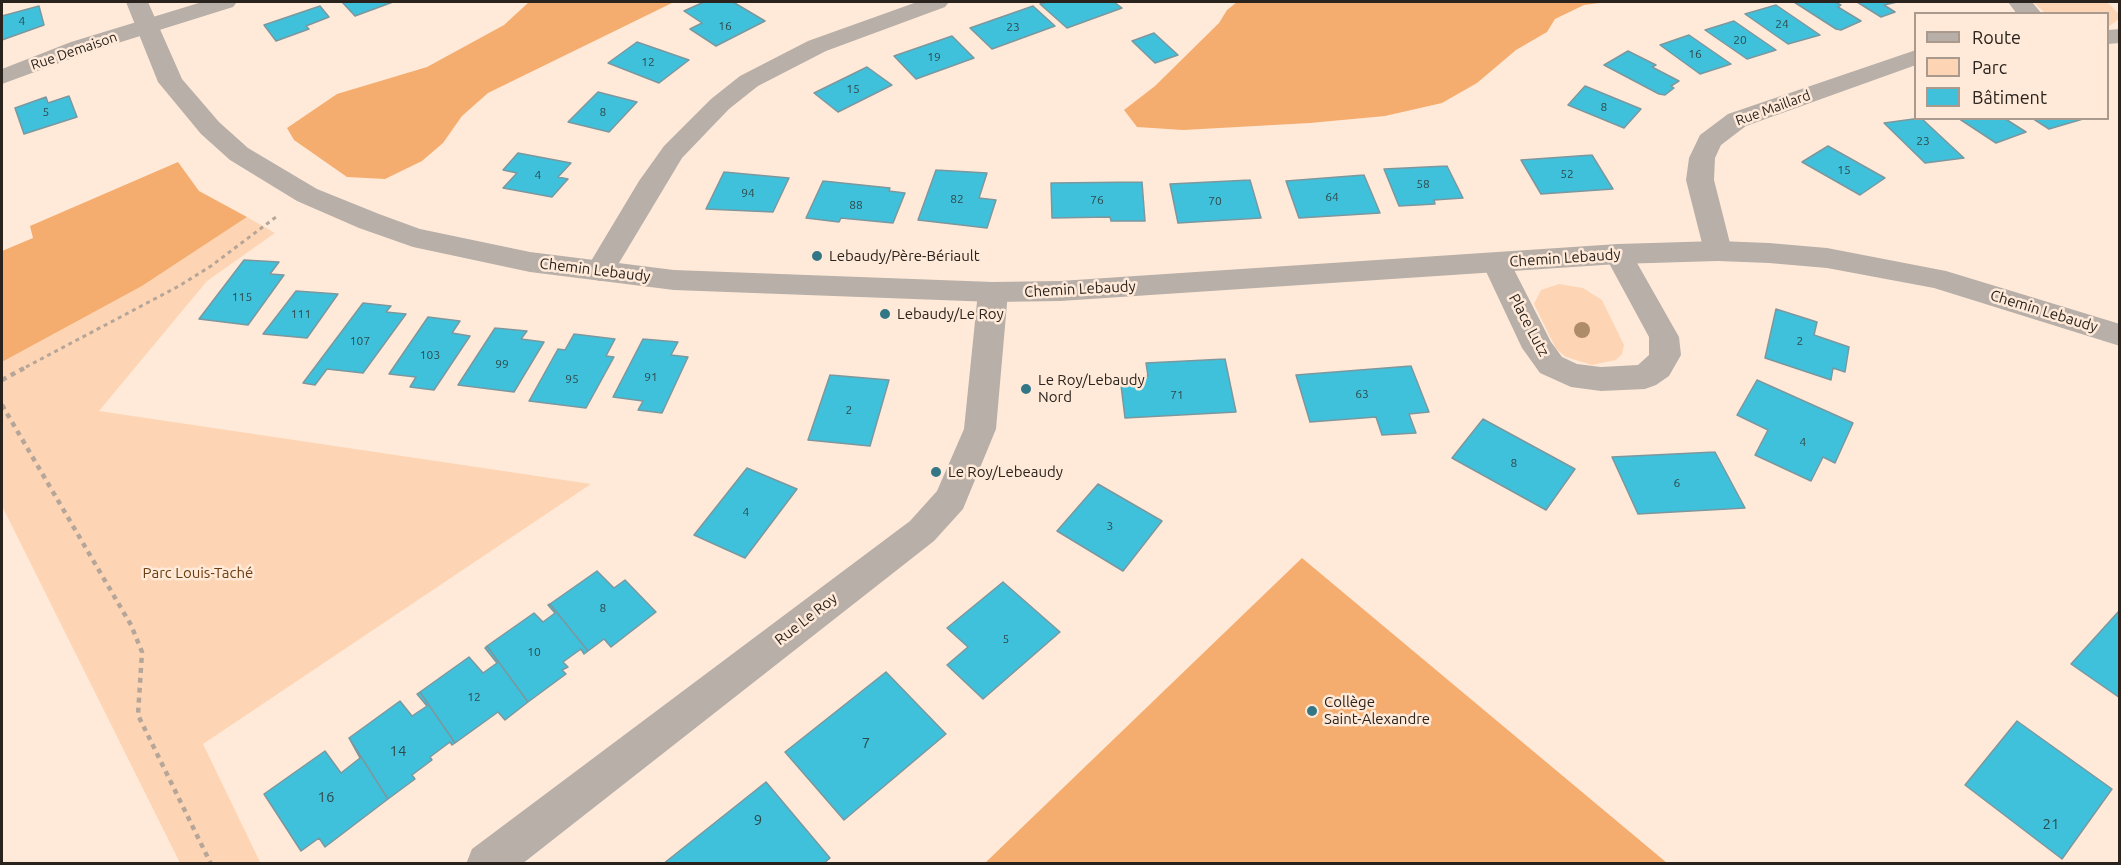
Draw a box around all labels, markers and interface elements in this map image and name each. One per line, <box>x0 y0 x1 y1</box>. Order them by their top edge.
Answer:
legend <box>1914 12 2109 120</box>
house number: 4 <box>19 14 25 28</box>
house number: 24 <box>1775 17 1789 31</box>
house number: 16 <box>718 19 732 33</box>
house number: 23 <box>1006 20 1020 34</box>
text: Route <box>1972 27 2021 47</box>
street label: Rue Demaison <box>29 28 119 74</box>
house number: 20 <box>1733 33 1747 47</box>
house number: 16 <box>1688 47 1702 61</box>
house number: 19 <box>927 50 941 64</box>
house number: 12 <box>641 55 655 69</box>
text: Parc <box>1972 57 2007 77</box>
house number: 15 <box>846 82 860 96</box>
street label: Rue Maillard <box>1733 87 1813 129</box>
text: Bâtiment <box>1972 87 2047 107</box>
house number: 8 <box>1601 100 1607 114</box>
house number: 5 <box>43 105 49 119</box>
house number: 8 <box>600 105 606 119</box>
house number: 23 <box>1916 134 1930 148</box>
house number: 15 <box>1837 163 1851 177</box>
house number: 52 <box>1560 167 1574 181</box>
house number: 4 <box>535 168 541 182</box>
house number: 58 <box>1416 177 1430 191</box>
house number: 94 <box>741 186 755 200</box>
house number: 64 <box>1325 190 1339 204</box>
house number: 82 <box>950 192 964 206</box>
house number: 76 <box>1090 193 1104 207</box>
house number: 70 <box>1208 194 1222 208</box>
house number: 88 <box>849 198 863 212</box>
street label: Chemin Lebaudy <box>1509 245 1621 271</box>
place label: Lebaudy/Père-Bériault <box>829 247 980 265</box>
marker: Lebaudy/Père-Bériault <box>810 249 824 263</box>
street label: Chemin Lebaudy <box>539 254 651 286</box>
street label: Chemin Lebaudy <box>1024 277 1136 301</box>
street label: Chemin Lebaudy <box>1988 286 2100 336</box>
house number: 115 <box>232 290 252 304</box>
street label: Place Lutz <box>1505 291 1553 359</box>
place label: Lebaudy/Le Roy <box>897 305 1004 323</box>
house number: 111 <box>291 307 311 321</box>
marker: Lebaudy/Le Roy <box>878 307 892 321</box>
house number: 107 <box>350 334 370 348</box>
house number: 2 <box>1797 334 1803 348</box>
house number: 103 <box>420 348 440 362</box>
house number: 99 <box>495 357 509 371</box>
house number: 91 <box>644 370 658 384</box>
place label: Le Roy/Lebaudy Nord <box>1038 371 1145 406</box>
house number: 95 <box>565 372 579 386</box>
marker: Le Roy/Lebaudy Nord <box>1019 382 1033 396</box>
house number: 63 <box>1355 387 1369 401</box>
house number: 71 <box>1170 388 1184 402</box>
house number: 2 <box>846 403 852 417</box>
house number: 4 <box>1800 435 1806 449</box>
house number: 8 <box>1511 456 1517 470</box>
place label: Le Roy/Lebeaudy <box>948 463 1063 481</box>
marker: Le Roy/Lebeaudy <box>929 465 943 479</box>
house number: 6 <box>1674 476 1680 490</box>
house number: 4 <box>743 505 749 519</box>
house number: 3 <box>1107 519 1113 533</box>
park label: Parc Louis-Taché <box>143 564 253 582</box>
street label: Rue Le Roy <box>771 589 841 649</box>
house number: 8 <box>600 601 606 615</box>
house number: 5 <box>1003 632 1009 646</box>
house number: 10 <box>527 645 541 659</box>
house number: 12 <box>467 690 481 704</box>
place label: Collège Saint-Alexandre <box>1324 693 1430 728</box>
marker: Collège Saint-Alexandre <box>1305 704 1319 718</box>
house number: 7 <box>862 734 870 752</box>
house number: 14 <box>390 742 406 760</box>
house number: 16 <box>318 788 334 806</box>
house number: 9 <box>754 811 762 829</box>
house number: 21 <box>2043 815 2059 833</box>

